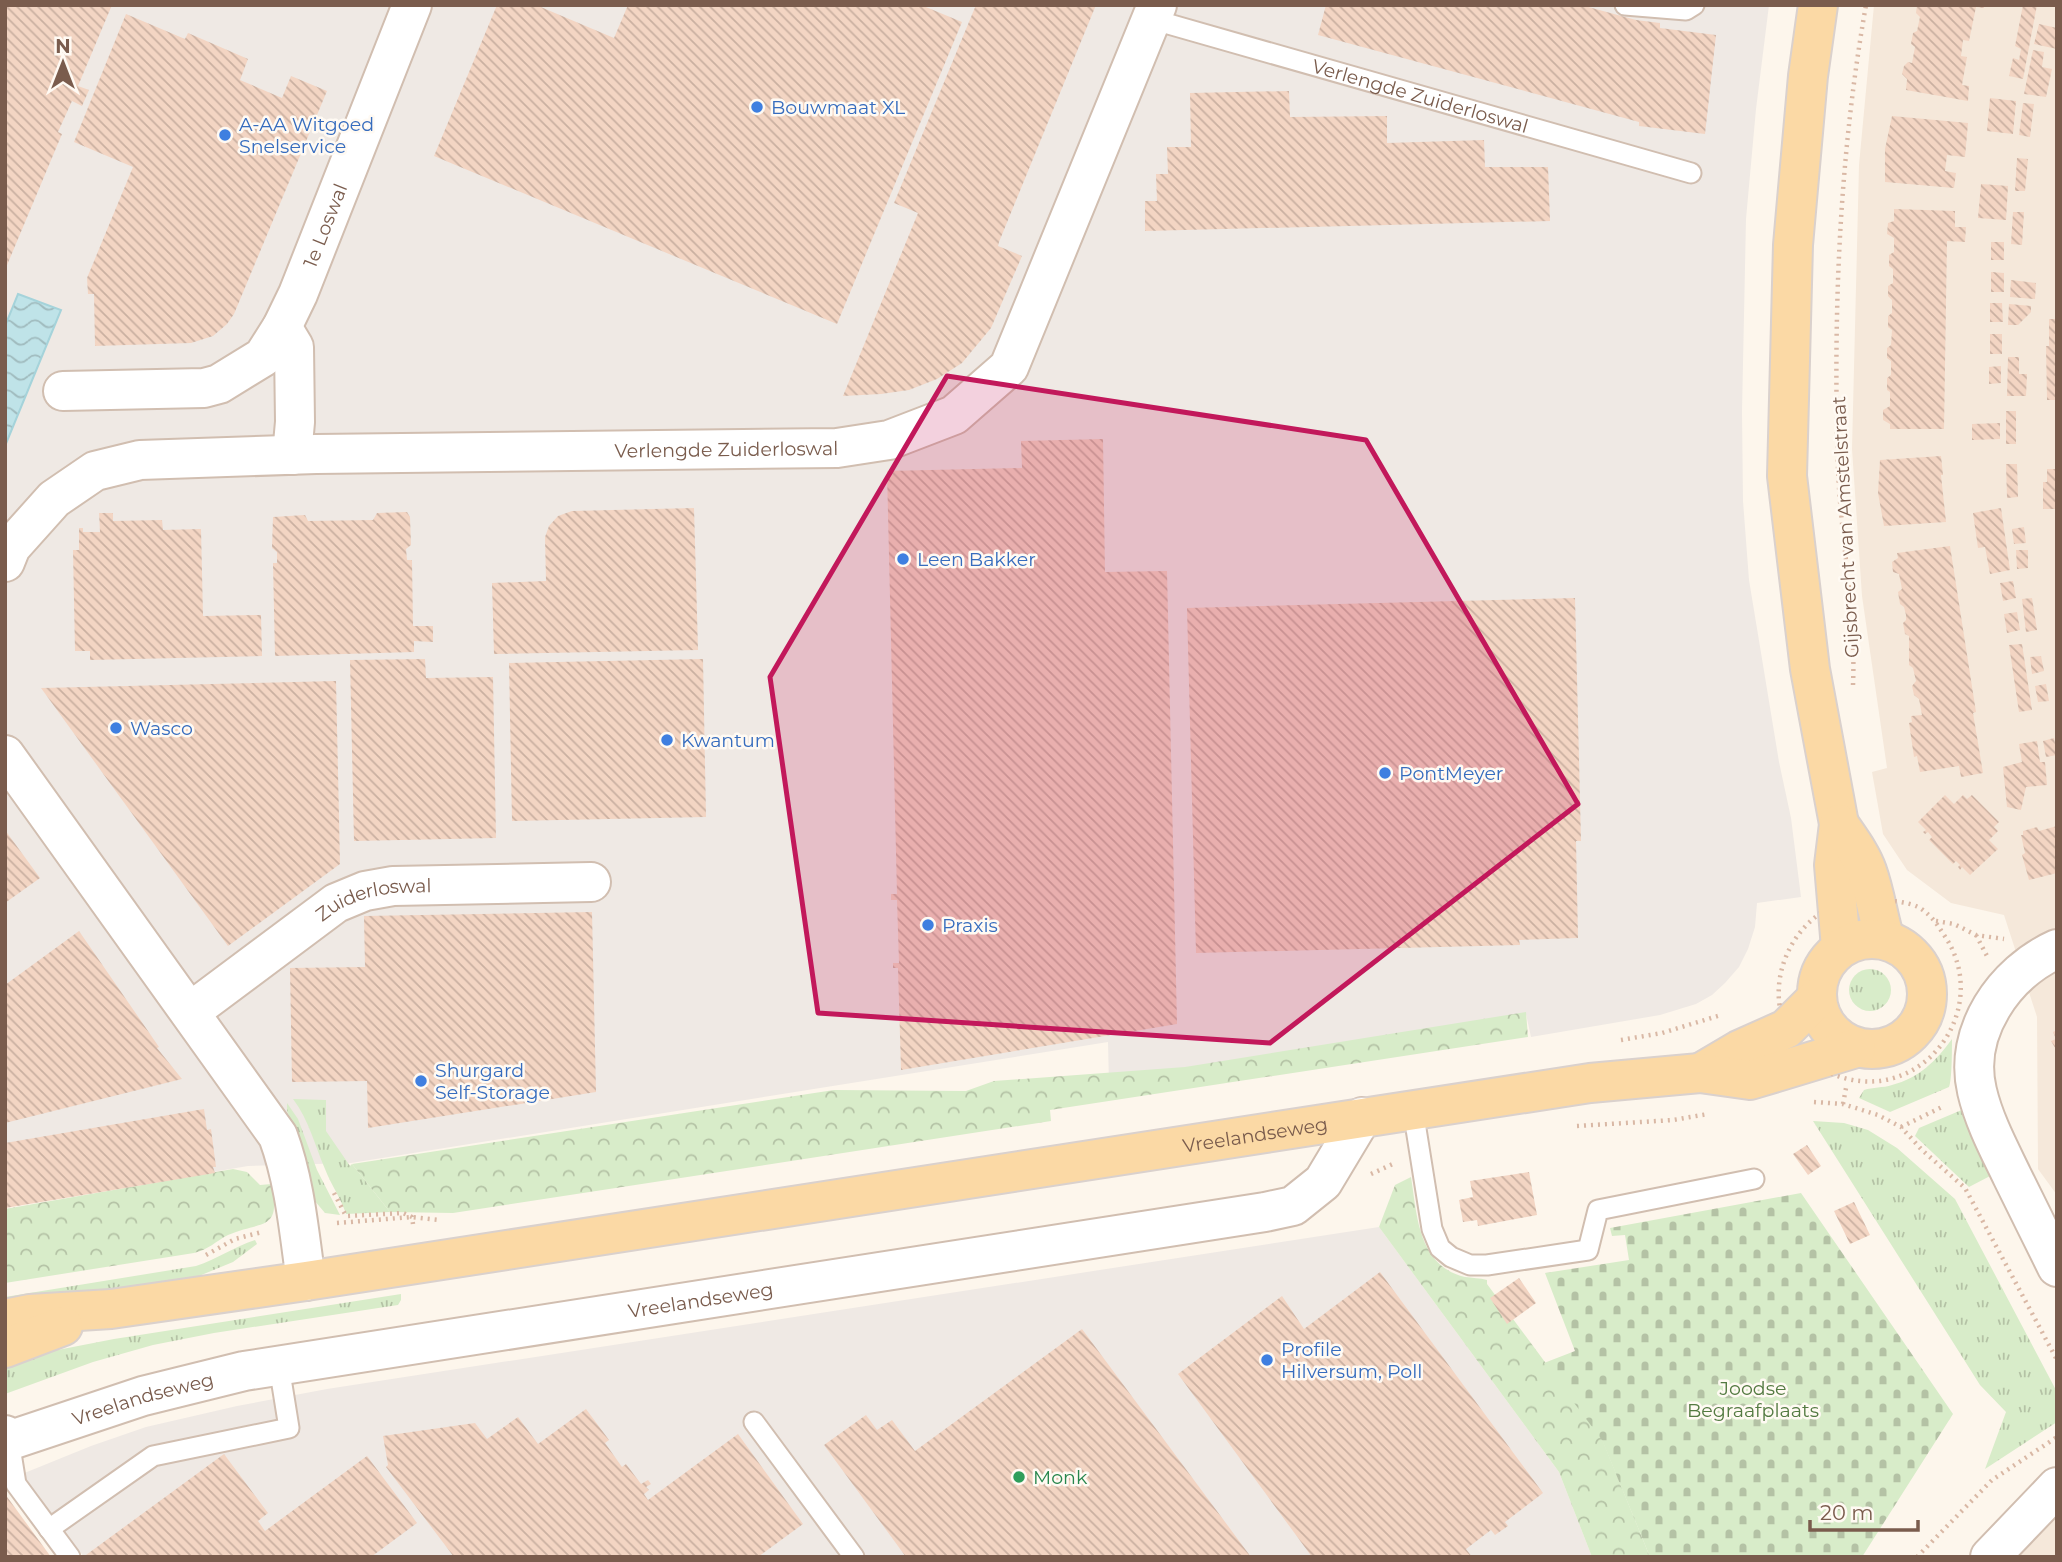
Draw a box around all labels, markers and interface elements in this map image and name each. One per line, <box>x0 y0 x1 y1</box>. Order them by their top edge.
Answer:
north arrow <box>28 28 98 98</box>
text: N <box>55 35 71 58</box>
street label: Verlengde Zuiderloswal <box>1309 55 1531 138</box>
place label: Bouwmaat XL <box>771 96 906 119</box>
marker: Bouwmaat XL <box>749 99 765 115</box>
place label: A-AA Witgoed Snelservice <box>239 113 374 158</box>
marker: A-AA Witgoed Snelservice <box>217 127 233 143</box>
street label: 1e Loswal <box>299 180 352 271</box>
street label: Gijsbrecht van Amstelstraat <box>1827 395 1864 658</box>
street label: Verlengde Zuiderloswal <box>614 437 838 463</box>
place label: Leen Bakker <box>917 548 1036 571</box>
marker: Leen Bakker <box>895 551 911 567</box>
place label: Wasco <box>130 717 193 740</box>
marker: Wasco <box>108 720 124 736</box>
place label: Kwantum <box>681 729 775 752</box>
marker: Kwantum <box>659 732 675 748</box>
place label: PontMeyer <box>1399 762 1503 785</box>
marker: PontMeyer <box>1377 765 1393 781</box>
street label: Zuiderloswal <box>311 874 432 926</box>
place label: Praxis <box>942 914 998 937</box>
marker: Praxis <box>920 917 936 933</box>
place label: Shurgard Self-Storage <box>435 1059 550 1104</box>
marker: Shurgard Self-Storage <box>413 1073 429 1089</box>
street label: Vreelandseweg <box>1181 1113 1329 1158</box>
street label: Vreelandseweg <box>627 1278 775 1323</box>
place label: Profile Hilversum, Poll <box>1281 1338 1422 1383</box>
marker: Profile Hilversum, Poll <box>1259 1352 1275 1368</box>
street label: Vreelandseweg <box>69 1368 216 1431</box>
park label: Joodse Begraafplaats <box>1687 1377 1819 1422</box>
place label: Monk <box>1033 1466 1088 1489</box>
marker: Monk <box>1011 1469 1027 1485</box>
scale bar <box>1810 1488 1918 1532</box>
text: 20 m <box>1820 1500 1874 1525</box>

